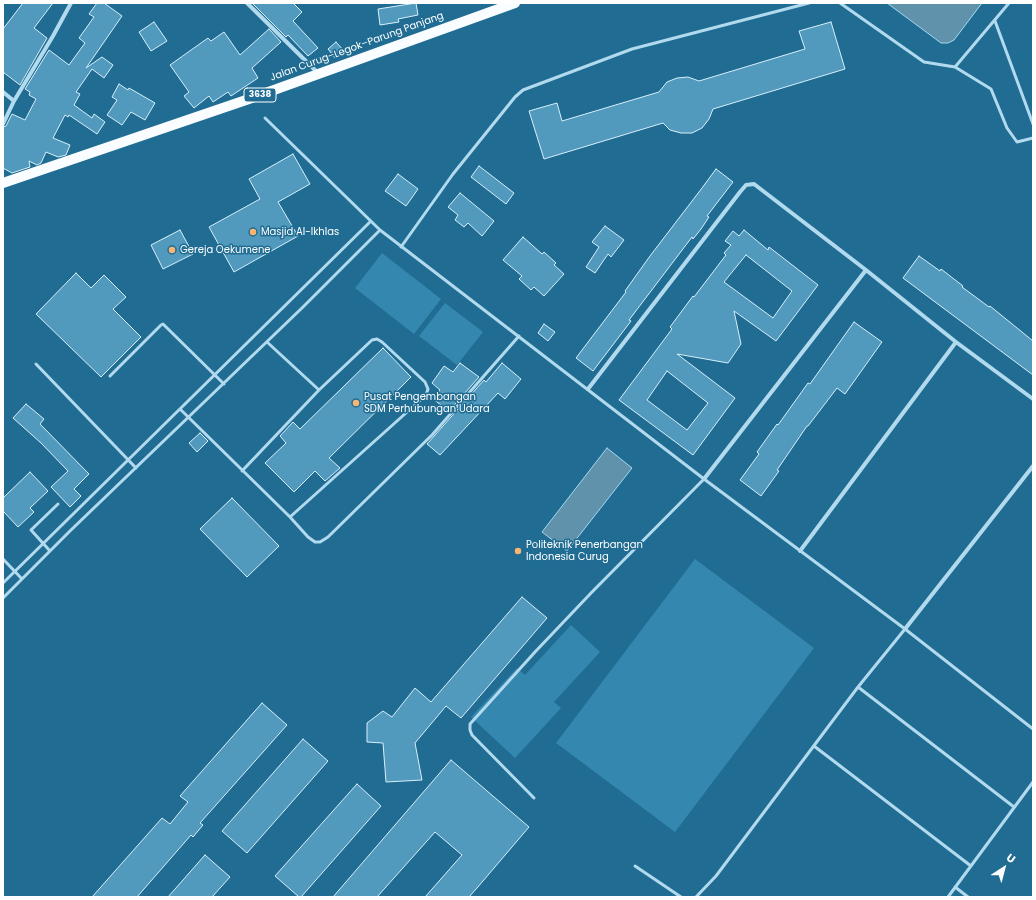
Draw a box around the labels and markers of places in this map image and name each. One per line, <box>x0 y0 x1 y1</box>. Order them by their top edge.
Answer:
place label: Masjid Al-Ikhlas <box>261 226 339 238</box>
marker: Masjid Al-Ikhlas <box>248 227 258 237</box>
place label: Gereja Oekumene <box>180 244 271 256</box>
marker: Gereja Oekumene <box>167 245 177 255</box>
place label: Pusat Pengembangan SDM Perhubungan Udara <box>364 391 490 414</box>
marker: Pusat Pengembangan SDM Perhubungan Udara <box>351 398 361 408</box>
place label: Politeknik Penerbangan Indonesia Curug <box>526 539 643 562</box>
marker: Politeknik Penerbangan Indonesia Curug <box>513 546 523 556</box>

